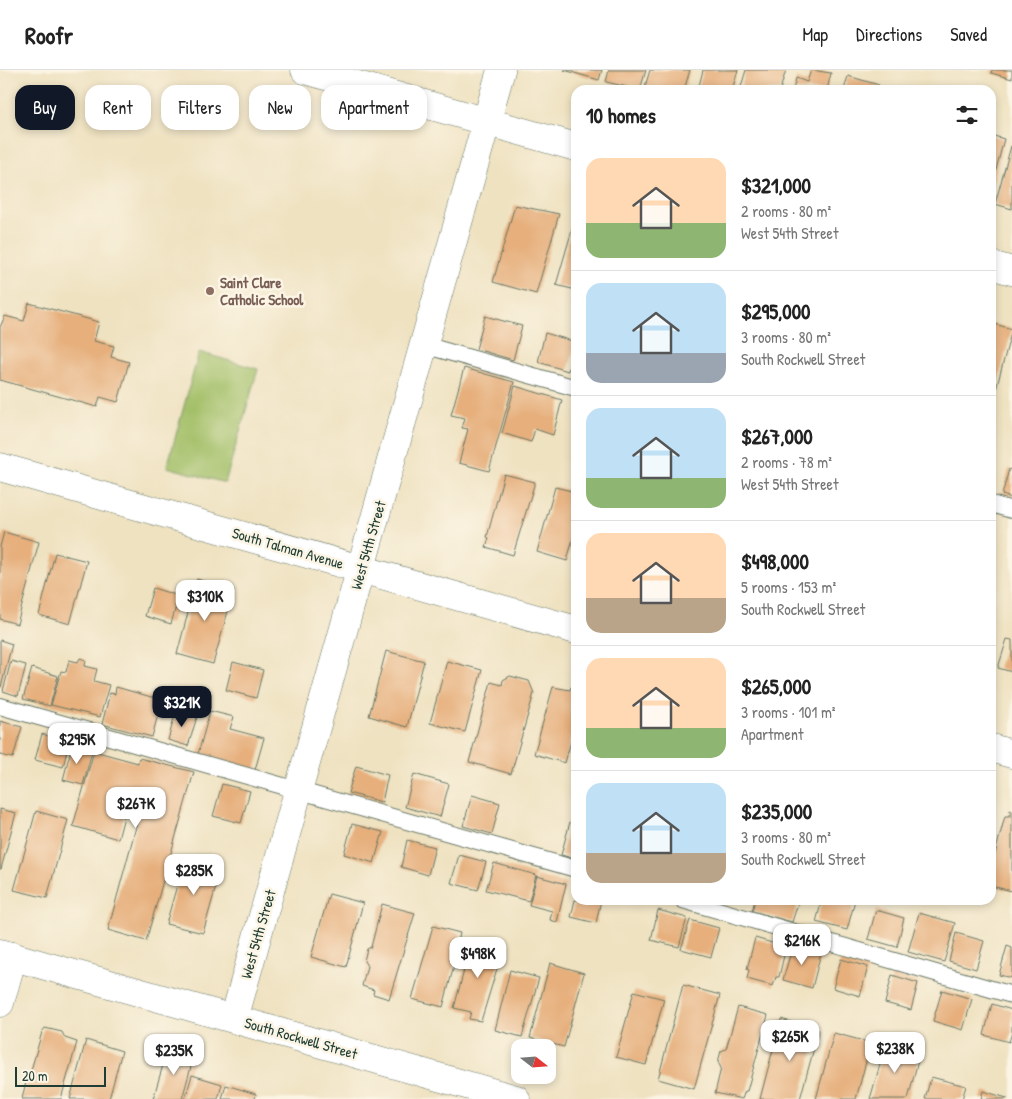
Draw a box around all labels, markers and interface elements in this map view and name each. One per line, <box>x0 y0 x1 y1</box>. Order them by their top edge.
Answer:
text: Roofr <box>25 19 73 51</box>
text: Map <box>803 22 828 47</box>
text: Directions <box>856 22 922 47</box>
text: Saved <box>950 22 987 47</box>
chip: Buy <box>15 85 75 130</box>
chip: Rent <box>85 85 151 130</box>
chip: Filters <box>161 85 239 130</box>
chip: New <box>249 85 311 130</box>
chip: Apartment <box>321 85 427 130</box>
text: 10 homes <box>586 101 656 130</box>
icon: filters <box>953 101 981 129</box>
text: $321,000 <box>741 171 811 200</box>
icon: home <box>626 178 686 238</box>
text: 2 rooms · 80 m² <box>741 200 831 222</box>
text: West 54th Street <box>741 222 839 244</box>
place label: Saint Clare Catholic School <box>220 272 304 310</box>
marker: Saint Clare Catholic School <box>204 285 216 297</box>
text: $295,000 <box>741 297 811 326</box>
icon: home <box>626 303 686 363</box>
text: 3 rooms · 80 m² <box>741 326 831 348</box>
text: South Rockwell Street <box>741 348 865 370</box>
text: $267,000 <box>741 422 813 451</box>
icon: home <box>626 428 686 488</box>
text: 2 rooms · 78 m² <box>741 451 832 473</box>
text: West 54th Street <box>741 473 839 495</box>
street label: West 54th Street <box>345 497 391 592</box>
street label: South Talman Avenue <box>230 522 346 574</box>
text: $498,000 <box>741 547 809 576</box>
icon: home <box>626 553 686 613</box>
text: 5 rooms · 153 m² <box>741 576 836 598</box>
pin: $310K <box>170 580 240 622</box>
text: $310K <box>187 585 223 607</box>
text: South Rockwell Street <box>741 598 865 620</box>
text: $265,000 <box>741 672 811 701</box>
icon: home <box>626 678 686 738</box>
pin: $321K <box>147 686 217 728</box>
text: $321K <box>164 691 200 713</box>
text: 3 rooms · 101 m² <box>741 701 836 723</box>
pin: $295K <box>42 722 112 765</box>
text: Apartment <box>741 723 804 745</box>
text: $295K <box>59 728 95 750</box>
pin: $267K <box>101 786 171 829</box>
text: $267K <box>117 792 155 814</box>
text: $235,000 <box>741 797 812 826</box>
icon: home <box>626 803 686 863</box>
text: 3 rooms · 80 m² <box>741 826 831 848</box>
text: South Rockwell Street <box>741 848 865 870</box>
pin: $285K <box>159 854 229 896</box>
text: $285K <box>175 859 213 881</box>
street label: West 54th Street <box>235 886 281 981</box>
pin: $216K <box>767 924 837 966</box>
text: $216K <box>784 929 820 951</box>
pin: $498K <box>443 936 513 979</box>
text: $498K <box>460 942 496 964</box>
street label: South Rockwell Street <box>242 1012 361 1064</box>
pin: $265K <box>755 1020 825 1062</box>
text: $265K <box>771 1025 809 1047</box>
pin: $238K <box>860 1032 930 1074</box>
pin: $235K <box>139 1034 209 1076</box>
text: $238K <box>876 1037 914 1059</box>
text: $235K <box>155 1039 193 1061</box>
north arrow <box>511 1039 556 1084</box>
map controls <box>511 1039 556 1084</box>
scale bar <box>15 1064 106 1087</box>
text: 20 m <box>22 1066 48 1085</box>

